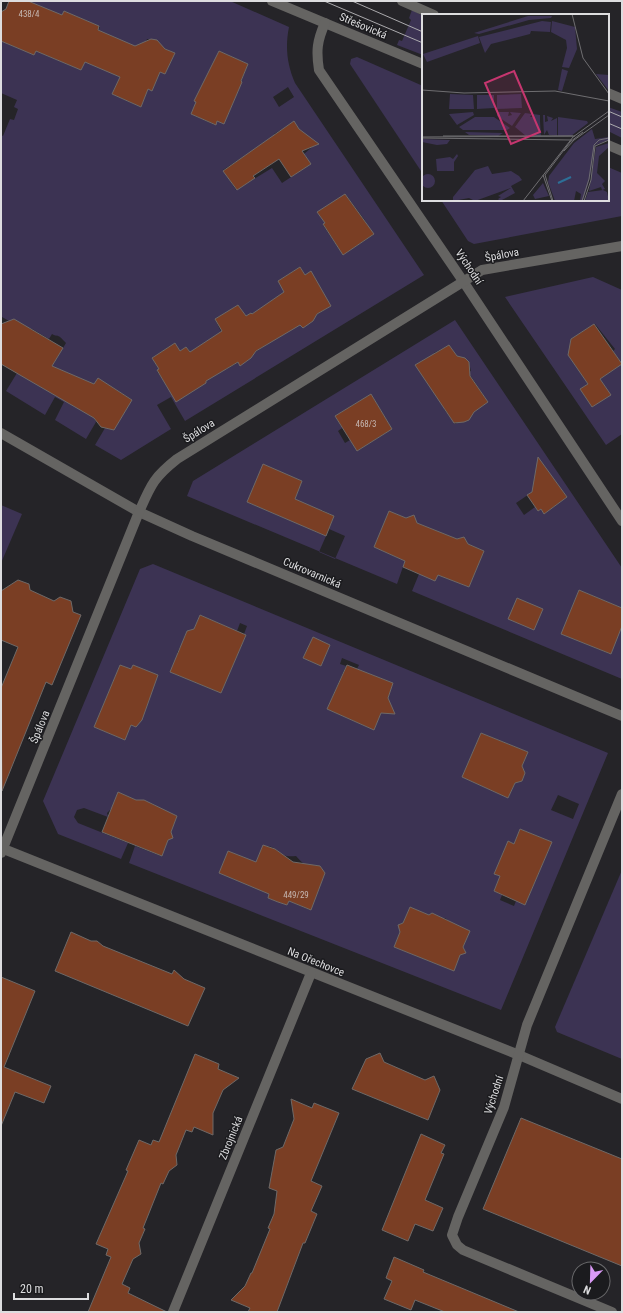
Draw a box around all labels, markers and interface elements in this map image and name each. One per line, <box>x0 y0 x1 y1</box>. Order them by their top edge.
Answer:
house number: 438/4 <box>18 9 40 19</box>
street label: Střešovická <box>337 10 389 42</box>
inset map <box>422 14 609 201</box>
street label: Špálova <box>484 245 520 265</box>
street label: Východní <box>452 247 486 288</box>
street label: Špálova <box>181 416 217 446</box>
house number: 468/3 <box>355 419 377 429</box>
street label: Cukrovarnická <box>281 555 343 591</box>
street label: Špálova <box>28 709 52 745</box>
house number: 449/29 <box>283 890 309 900</box>
street label: Na Ořechovce <box>286 945 346 979</box>
street label: Východní <box>482 1074 506 1116</box>
street label: Zbrojnická <box>216 1114 246 1162</box>
north arrow <box>571 1261 611 1301</box>
scale bar <box>14 1275 88 1301</box>
text: 20 m <box>20 1282 44 1296</box>
text: N <box>581 1282 593 1297</box>

